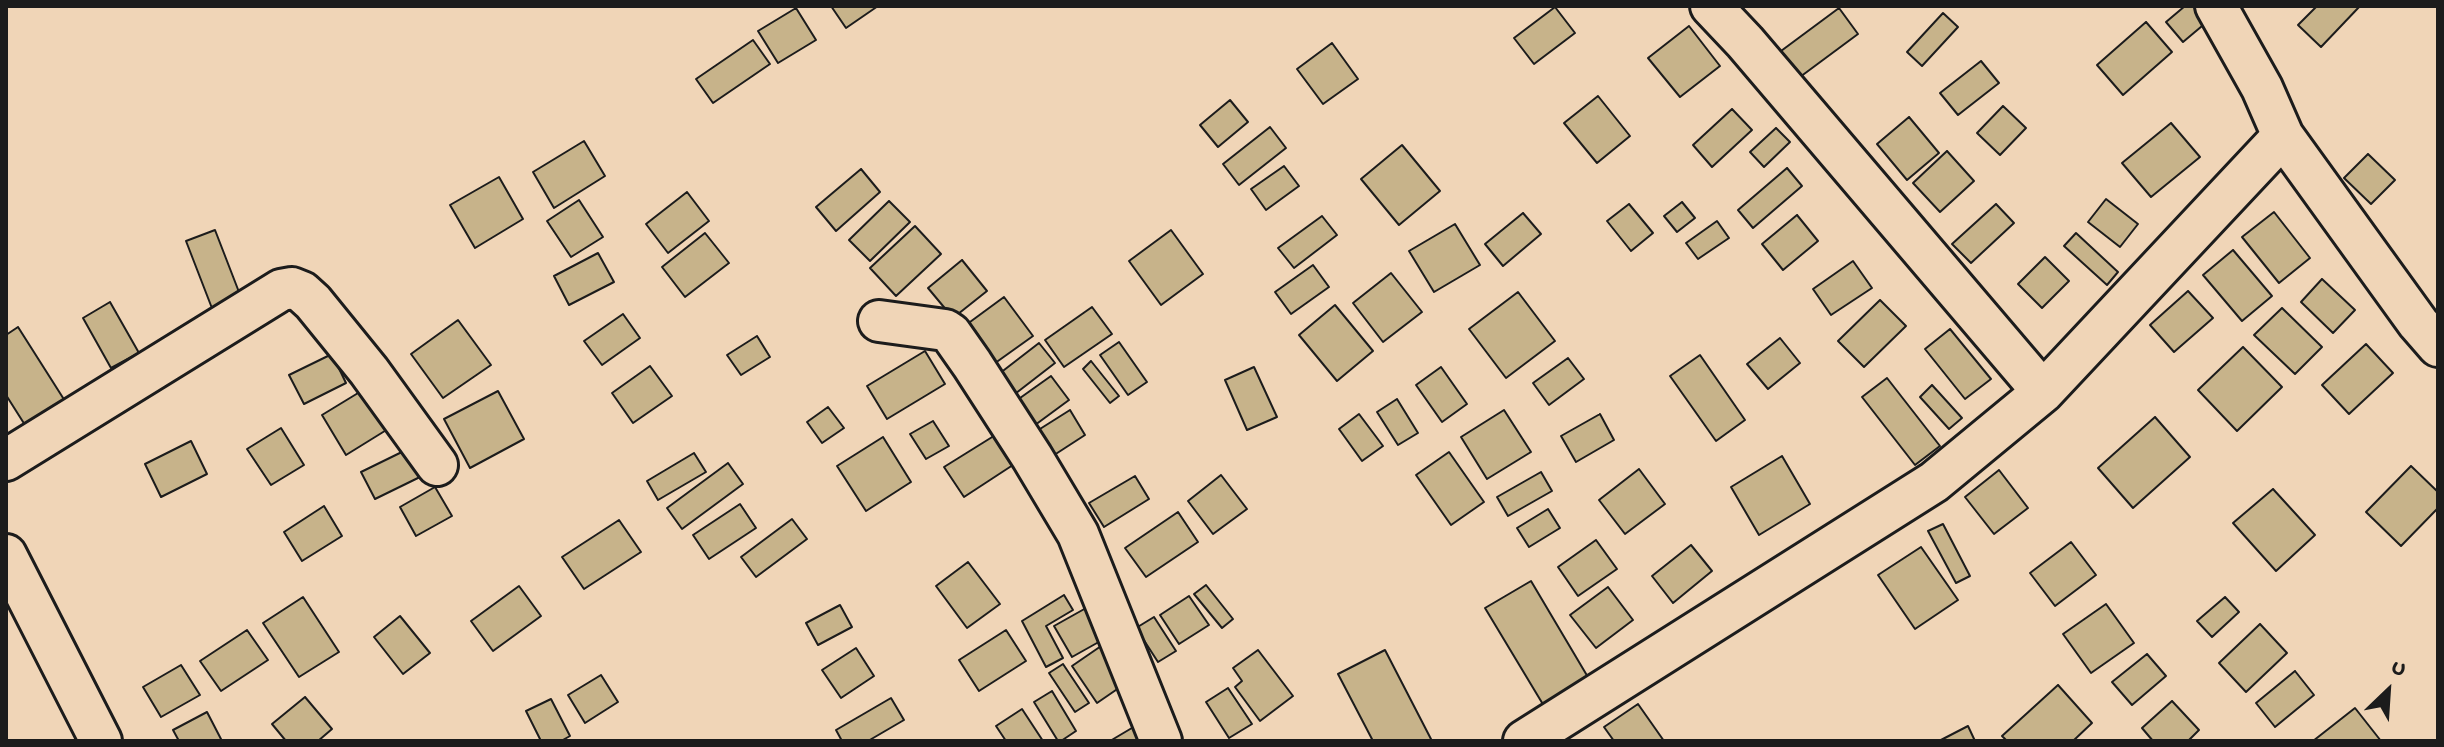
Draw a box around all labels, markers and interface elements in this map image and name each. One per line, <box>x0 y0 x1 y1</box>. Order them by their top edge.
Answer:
north arrow <box>2348 651 2428 731</box>
text: U <box>2387 655 2409 684</box>

